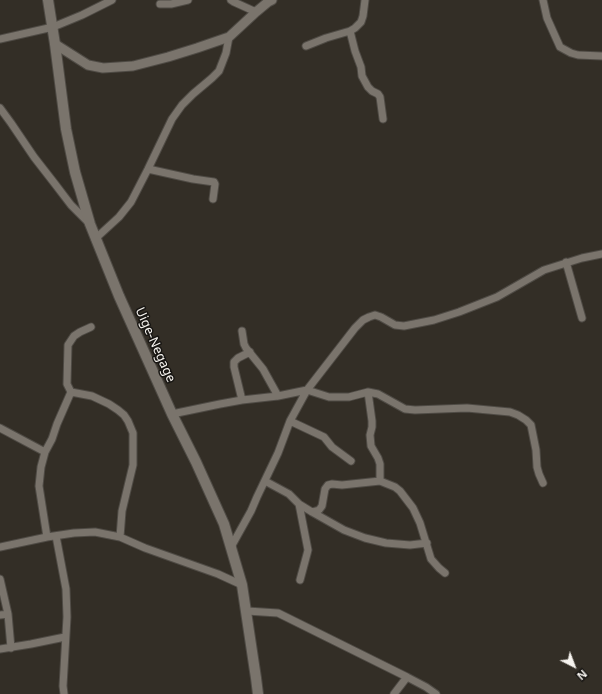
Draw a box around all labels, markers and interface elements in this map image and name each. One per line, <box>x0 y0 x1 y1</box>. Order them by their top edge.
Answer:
street label: Uige-Negage <box>132 305 178 385</box>
north arrow <box>554 646 594 686</box>
text: N <box>574 667 591 684</box>

